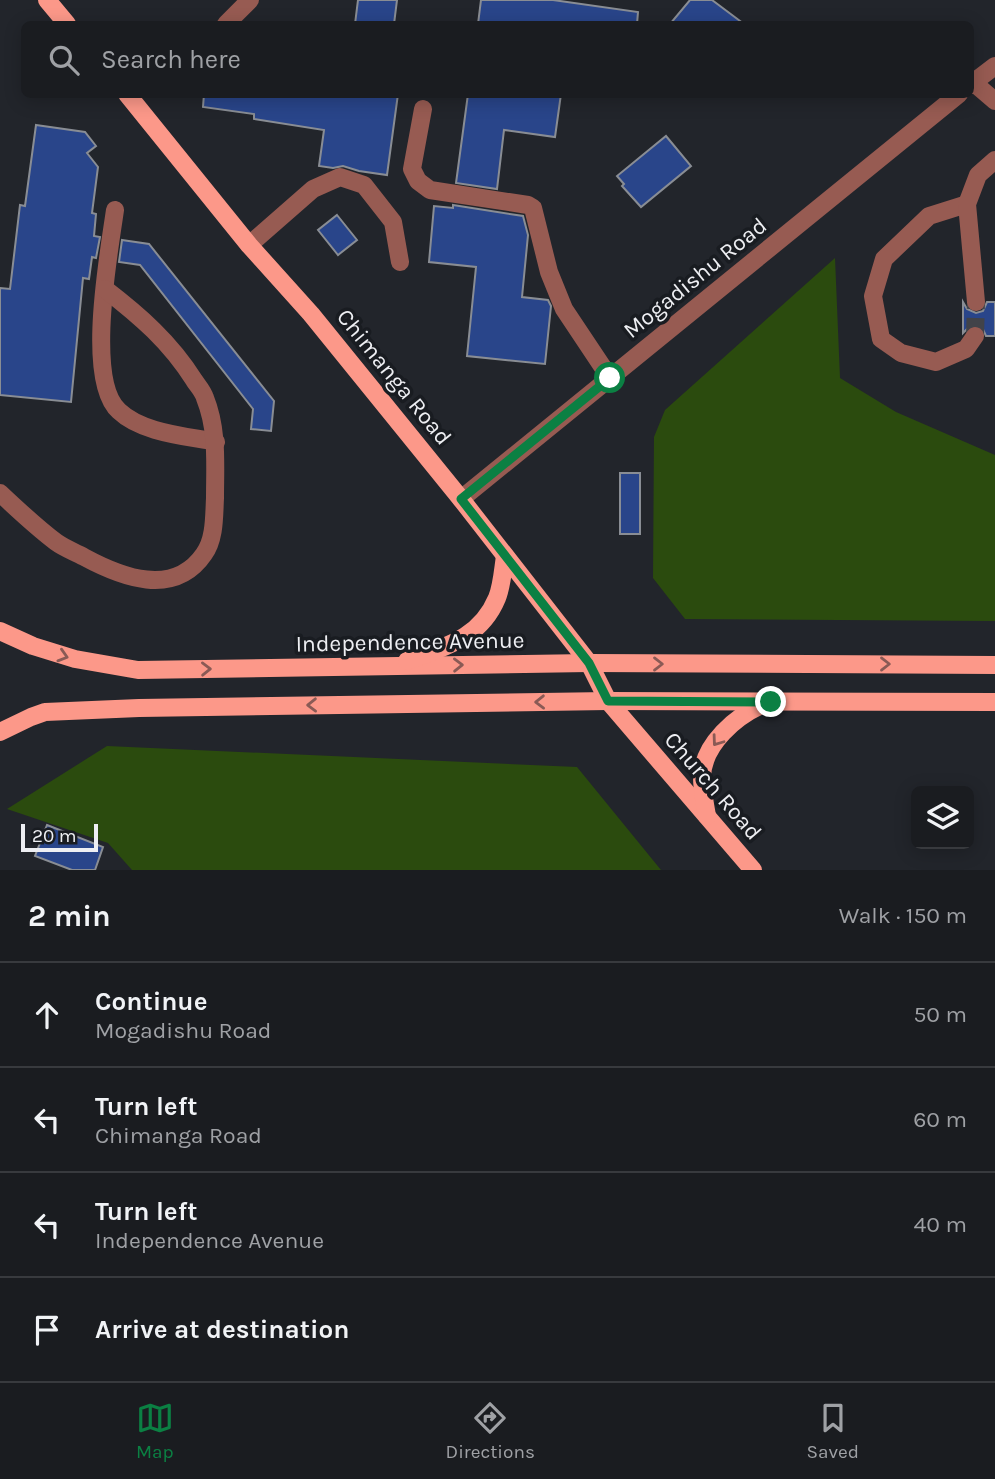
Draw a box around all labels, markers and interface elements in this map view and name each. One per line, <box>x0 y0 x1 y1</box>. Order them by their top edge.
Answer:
search box <box>21 21 974 98</box>
icon: search <box>45 41 83 79</box>
text: Search here <box>101 44 241 75</box>
street label: Mogadishu Road <box>618 212 772 344</box>
street label: Chimanga Road <box>331 304 457 450</box>
route start <box>594 362 625 393</box>
street label: Independence Avenue <box>295 627 525 657</box>
one-way arrow <box>57 647 69 662</box>
one-way arrow <box>653 656 663 672</box>
one-way arrow <box>880 656 891 672</box>
one-way arrow <box>453 658 464 673</box>
one-way arrow <box>201 661 212 677</box>
route end <box>755 686 786 717</box>
one-way arrow <box>534 694 545 710</box>
one-way arrow <box>307 697 317 713</box>
street label: Church Road <box>659 726 767 846</box>
one-way arrow <box>713 733 725 746</box>
map controls <box>911 786 974 849</box>
button: layers <box>911 786 974 849</box>
scale bar <box>21 821 98 853</box>
text: 20 m <box>32 825 77 847</box>
text: 2 min <box>28 898 111 934</box>
text: Walk · 150 m <box>839 902 967 929</box>
text: Continue <box>95 986 207 1017</box>
icon: ahead <box>28 996 66 1034</box>
text: 50 m <box>913 1001 967 1028</box>
text: Mogadishu Road <box>95 1017 271 1044</box>
text: Turn left <box>95 1091 197 1122</box>
icon: left <box>28 1101 66 1139</box>
text: 60 m <box>913 1106 967 1133</box>
text: Chimanga Road <box>95 1122 262 1149</box>
text: Turn left <box>95 1196 197 1227</box>
icon: left <box>28 1206 66 1244</box>
text: 40 m <box>914 1211 967 1238</box>
text: Independence Avenue <box>95 1227 324 1254</box>
icon: arrive <box>28 1311 66 1349</box>
text: Arrive at destination <box>95 1314 349 1345</box>
tab: Map <box>136 1399 174 1463</box>
tab: Directions <box>446 1399 535 1463</box>
tab: Saved <box>807 1399 859 1463</box>

